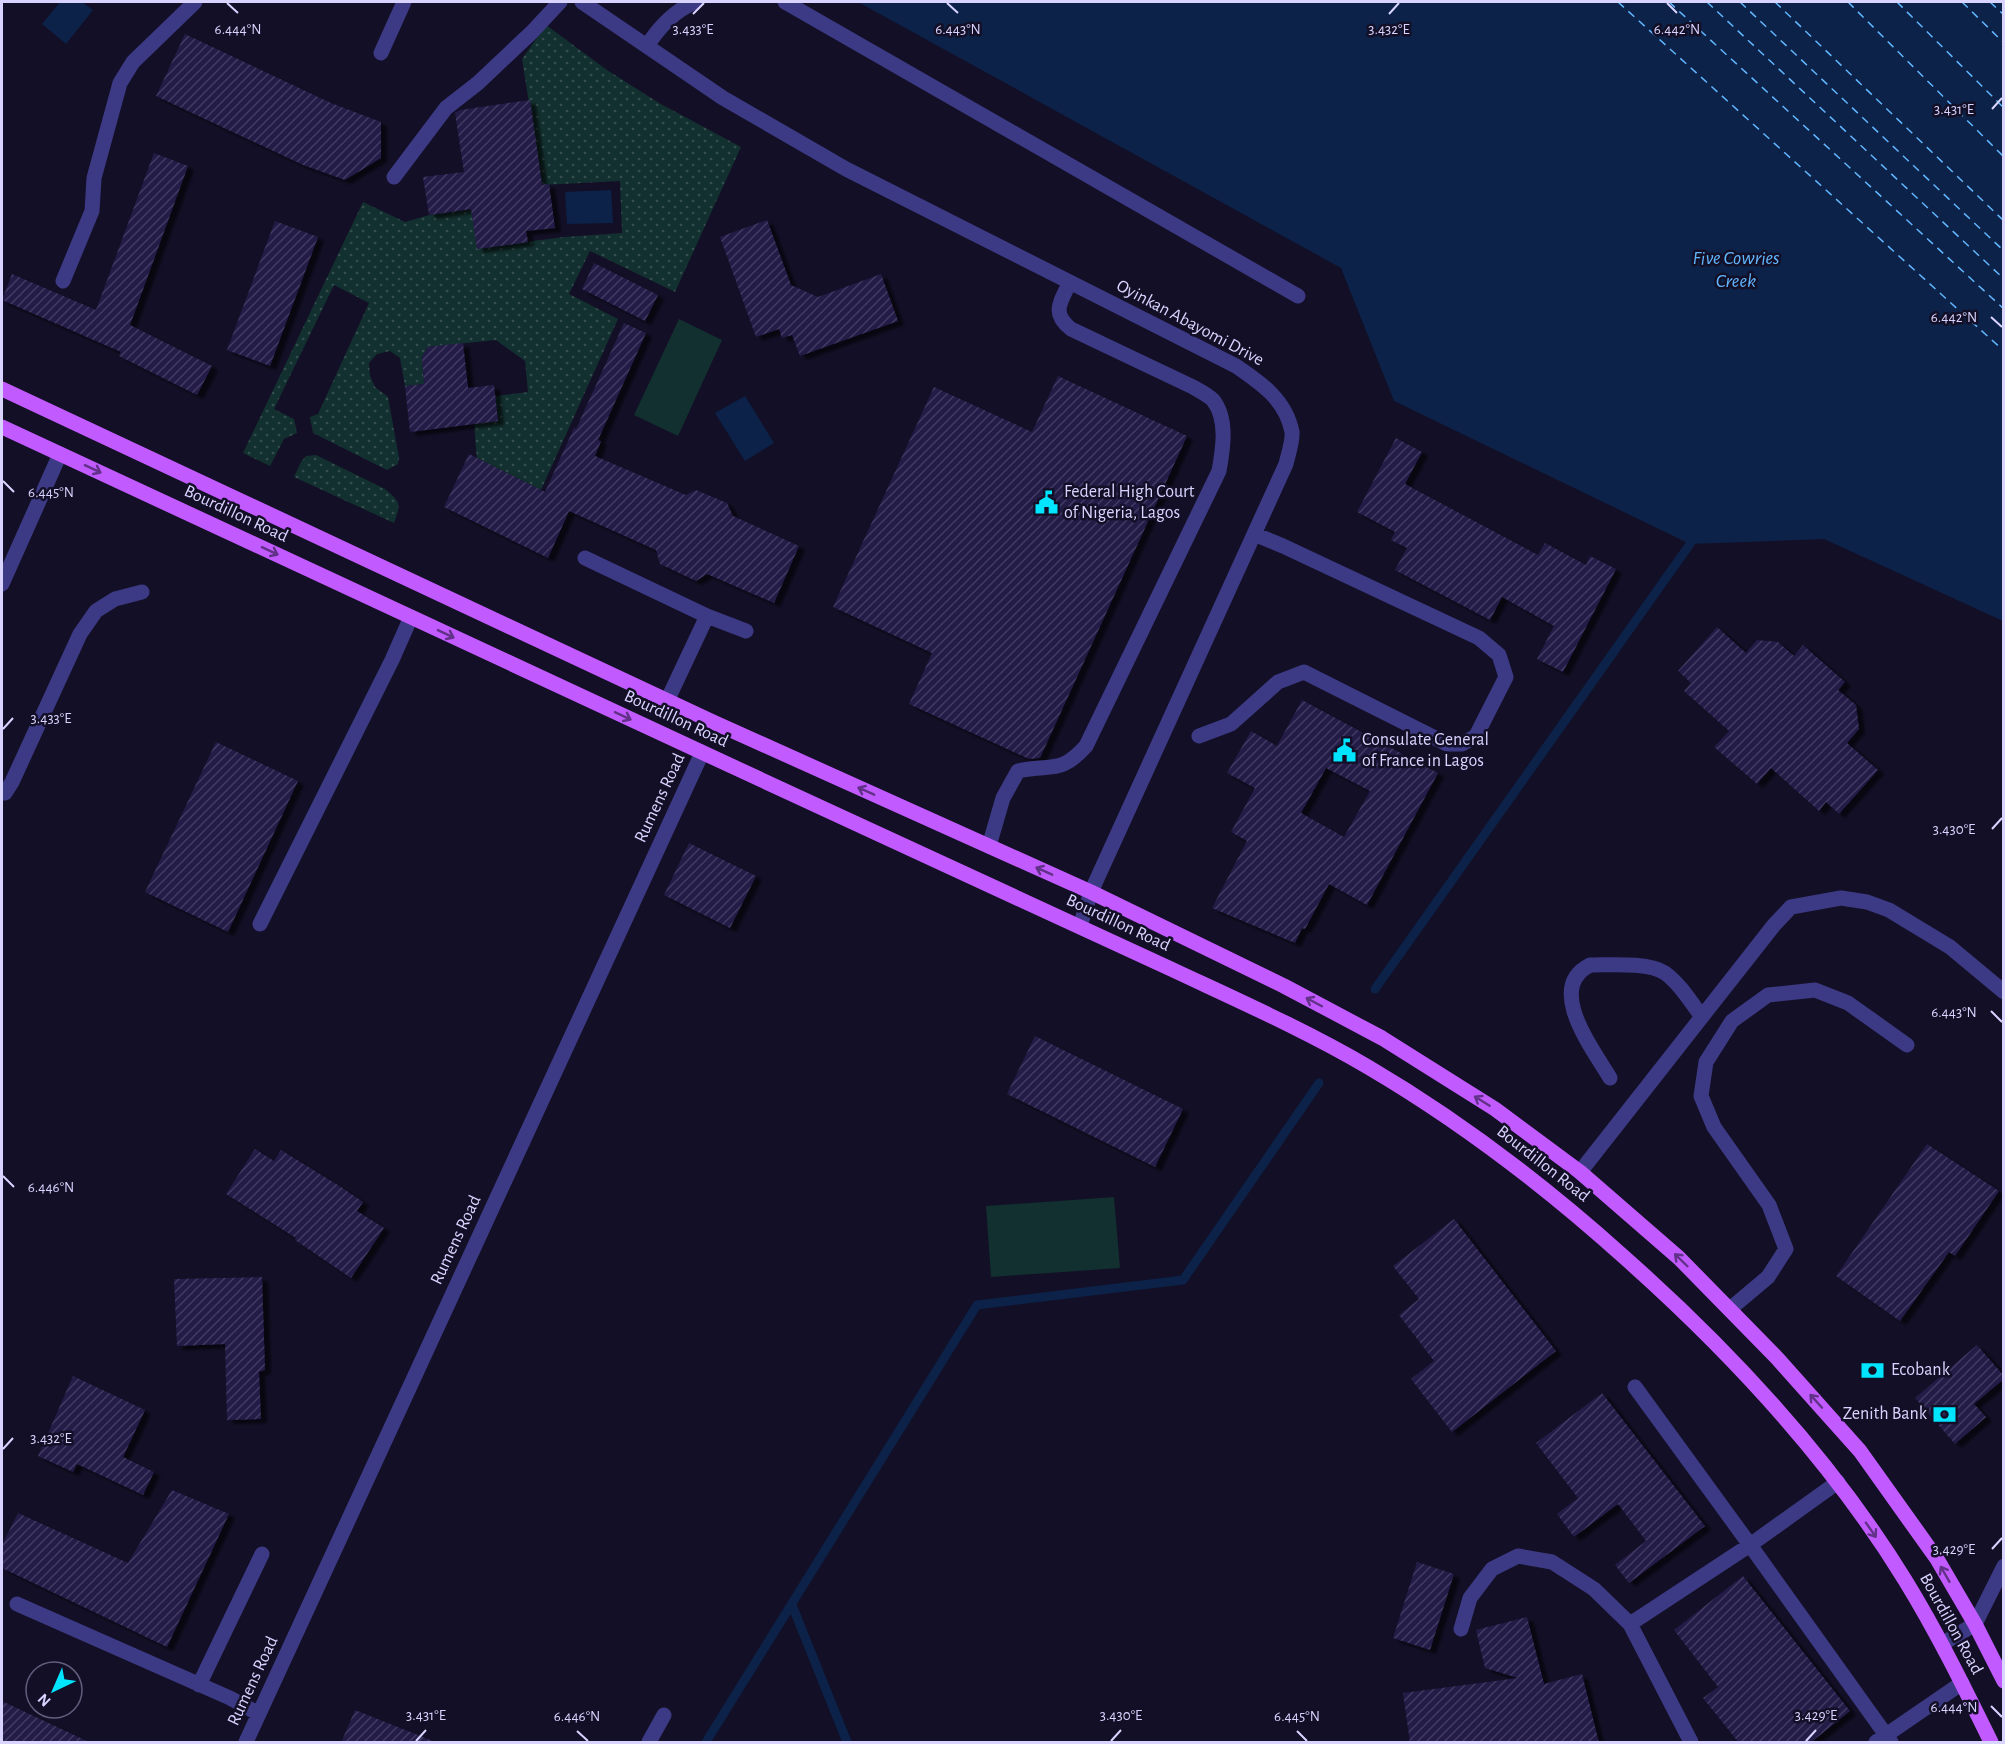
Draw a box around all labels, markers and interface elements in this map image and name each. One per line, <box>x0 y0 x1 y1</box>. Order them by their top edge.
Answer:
text: 6.444°N <box>215 22 261 37</box>
text: 3.433°E <box>673 22 713 37</box>
text: 6.443°N <box>935 22 981 37</box>
text: 3.432°E <box>1368 22 1410 37</box>
text: 6.442°N <box>1654 22 1700 37</box>
text: 3.431°E <box>1934 102 1974 117</box>
water label: Five Cowries Creek <box>1693 248 1780 291</box>
street label: Oyinkan Abayomi Drive <box>1113 277 1267 369</box>
text: 6.442°N <box>1931 310 1977 325</box>
one-way arrow <box>83 464 101 476</box>
street label: Bourdillon Road <box>181 482 291 546</box>
place label: Federal High Court of Nigeria, Lagos <box>1064 483 1195 522</box>
text: 6.445°N <box>28 485 74 500</box>
public building icon: Federal High Court of Nigeria, Lagos <box>1033 489 1059 515</box>
one-way arrow <box>260 546 278 558</box>
one-way arrow <box>437 628 455 640</box>
street label: Bourdillon Road <box>621 687 731 751</box>
text: 3.433°E <box>31 711 71 726</box>
one-way arrow <box>614 711 632 722</box>
place label: Consulate General of France in Lagos <box>1362 731 1489 770</box>
public building icon: Consulate General of France in Lagos <box>1331 737 1357 763</box>
street label: Rumens Road <box>632 751 688 845</box>
one-way arrow <box>858 785 876 797</box>
text: 3.430°E <box>1933 822 1975 837</box>
one-way arrow <box>1036 865 1054 876</box>
street label: Bourdillon Road <box>1063 891 1173 955</box>
one-way arrow <box>1306 996 1323 1008</box>
text: 6.443°N <box>1931 1005 1977 1020</box>
one-way arrow <box>1474 1094 1491 1106</box>
street label: Bourdillon Road <box>1493 1122 1593 1206</box>
text: 6.446°N <box>28 1180 74 1195</box>
street label: Rumens Road <box>428 1193 484 1287</box>
one-way arrow <box>1674 1253 1689 1268</box>
bank icon: Ecobank <box>1860 1357 1886 1383</box>
place label: Ecobank <box>1891 1361 1951 1379</box>
one-way arrow <box>1809 1394 1823 1409</box>
bank icon: Zenith Bank <box>1932 1401 1958 1427</box>
place label: Zenith Bank <box>1843 1405 1928 1423</box>
text: 3.432°E <box>30 1431 72 1446</box>
one-way arrow <box>1865 1521 1877 1537</box>
text: 3.429°E <box>1933 1542 1975 1557</box>
one-way arrow <box>1939 1566 1951 1583</box>
street label: Bourdillon Road <box>1916 1570 1986 1678</box>
street label: Rumens Road <box>225 1634 281 1728</box>
north arrow <box>24 1660 84 1720</box>
text: N <box>35 1690 54 1710</box>
text: 6.444°N <box>1931 1700 1977 1715</box>
text: 3.431°E <box>406 1708 446 1723</box>
text: 3.430°E <box>1100 1708 1142 1723</box>
text: 3.429°E <box>1795 1708 1837 1723</box>
text: 6.446°N <box>554 1709 600 1724</box>
text: 6.445°N <box>1274 1709 1320 1724</box>

